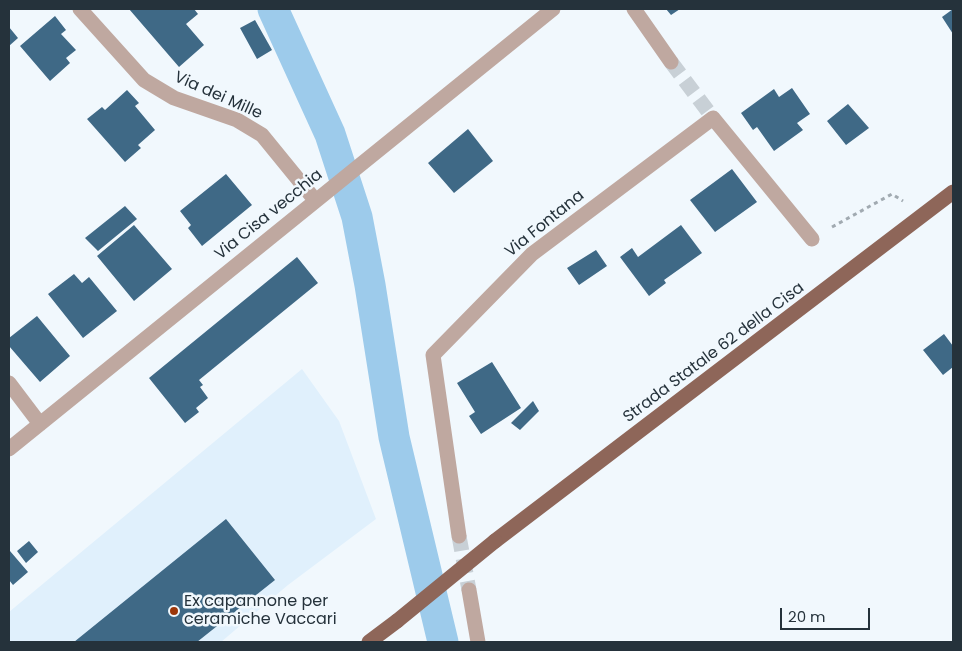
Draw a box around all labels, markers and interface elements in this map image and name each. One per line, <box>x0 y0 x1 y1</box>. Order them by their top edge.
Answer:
street label: Via dei Mille <box>171 68 265 124</box>
street label: Via Cisa vecchia <box>211 166 327 264</box>
street label: Via Fontana <box>502 186 588 262</box>
street label: Strada Statale 62 della Cisa <box>620 279 808 427</box>
place label: Ex capannone per ceramiche Vaccari <box>184 592 337 630</box>
scale bar <box>782 598 872 630</box>
marker: Ex capannone per ceramiche Vaccari <box>168 605 180 617</box>
text: 20 m <box>788 606 826 627</box>

